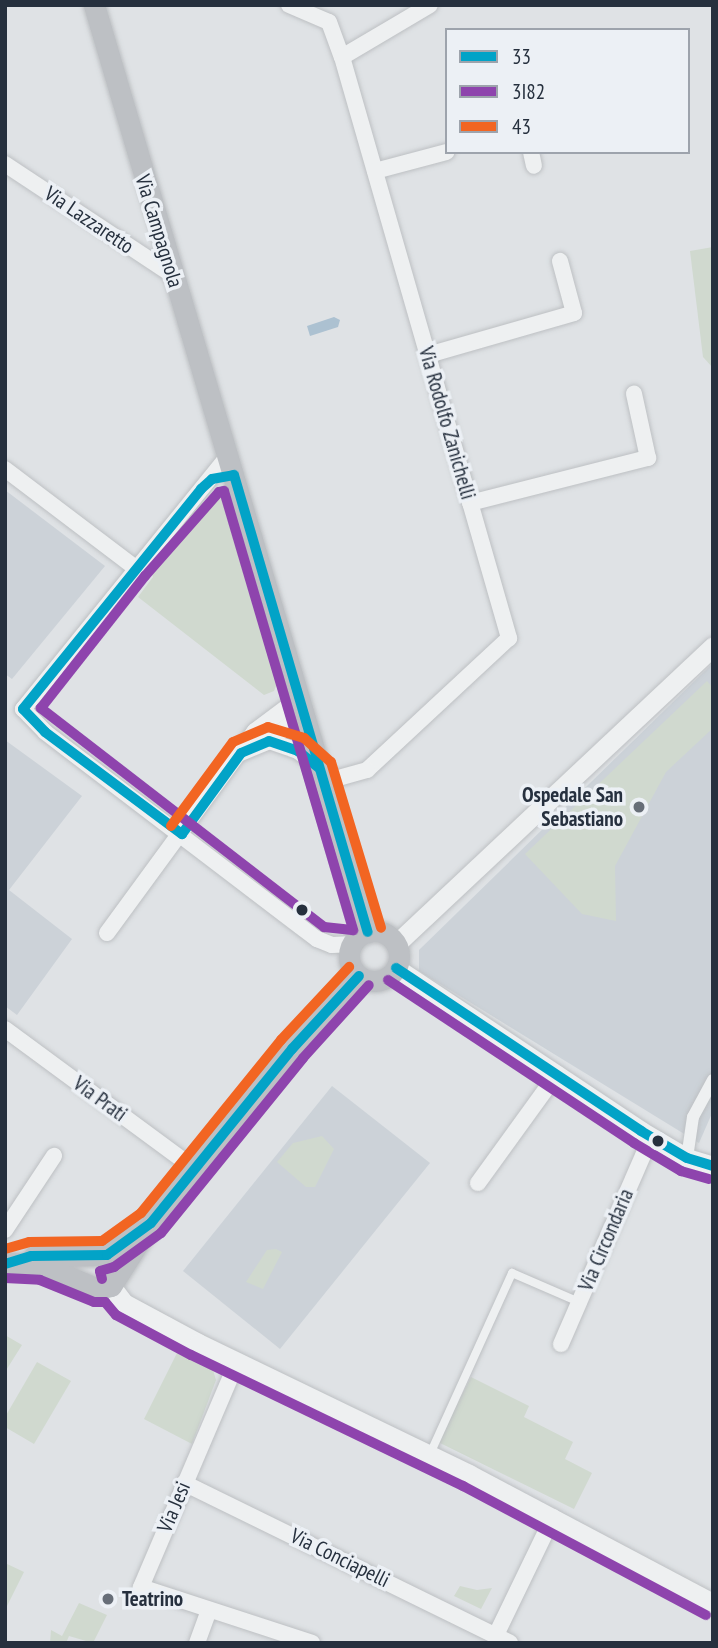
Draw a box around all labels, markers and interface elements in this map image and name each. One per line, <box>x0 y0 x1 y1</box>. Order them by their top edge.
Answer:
legend <box>445 28 690 154</box>
text: 33 <box>512 43 531 70</box>
text: 3I82 <box>512 78 545 105</box>
text: 43 <box>512 113 531 140</box>
street label: Via Campagnola <box>130 171 188 291</box>
street label: Via Lazzaretto <box>40 181 138 259</box>
street label: Via Rodolfo Zanichelli <box>413 344 481 502</box>
place label: Ospedale San Sebastiano <box>522 782 623 832</box>
marker: Ospedale San Sebastiano <box>629 797 649 817</box>
unlabelled marker <box>295 903 309 917</box>
street label: Via Prati <box>68 1071 132 1127</box>
unlabelled marker <box>651 1134 665 1148</box>
street label: Via Circondaria <box>573 1185 639 1295</box>
street label: Via Jesi <box>152 1478 196 1536</box>
street label: Via Conciapelli <box>286 1523 394 1593</box>
place label: Teatrino <box>122 1586 183 1612</box>
marker: Teatrino <box>100 1591 116 1607</box>

